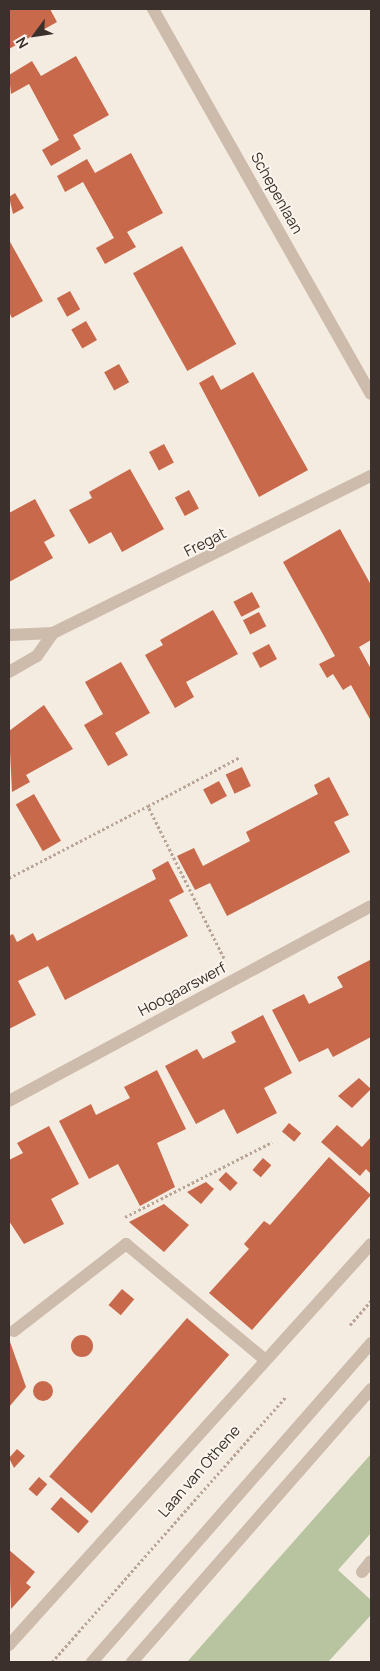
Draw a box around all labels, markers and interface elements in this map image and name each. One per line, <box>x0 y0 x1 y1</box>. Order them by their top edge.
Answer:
north arrow <box>10 10 60 60</box>
text: N <box>11 34 32 52</box>
street label: Schepenlaan <box>247 149 307 237</box>
street label: Fregat <box>181 524 229 560</box>
street label: Hoogaarswerf <box>135 958 229 1020</box>
street label: Laan van Othene <box>154 1421 244 1521</box>

